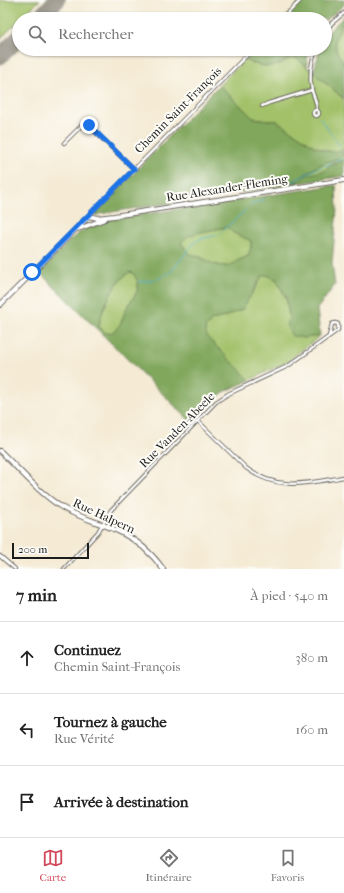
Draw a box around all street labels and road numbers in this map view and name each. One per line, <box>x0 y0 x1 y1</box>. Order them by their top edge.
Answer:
street label: Chemin Saint-François <box>132 63 225 157</box>
street label: Rue Alexander-Fleming <box>165 171 289 205</box>
street label: Rue Vanden-Abeele <box>136 389 218 471</box>
street label: Rue Halpern <box>71 496 137 536</box>

